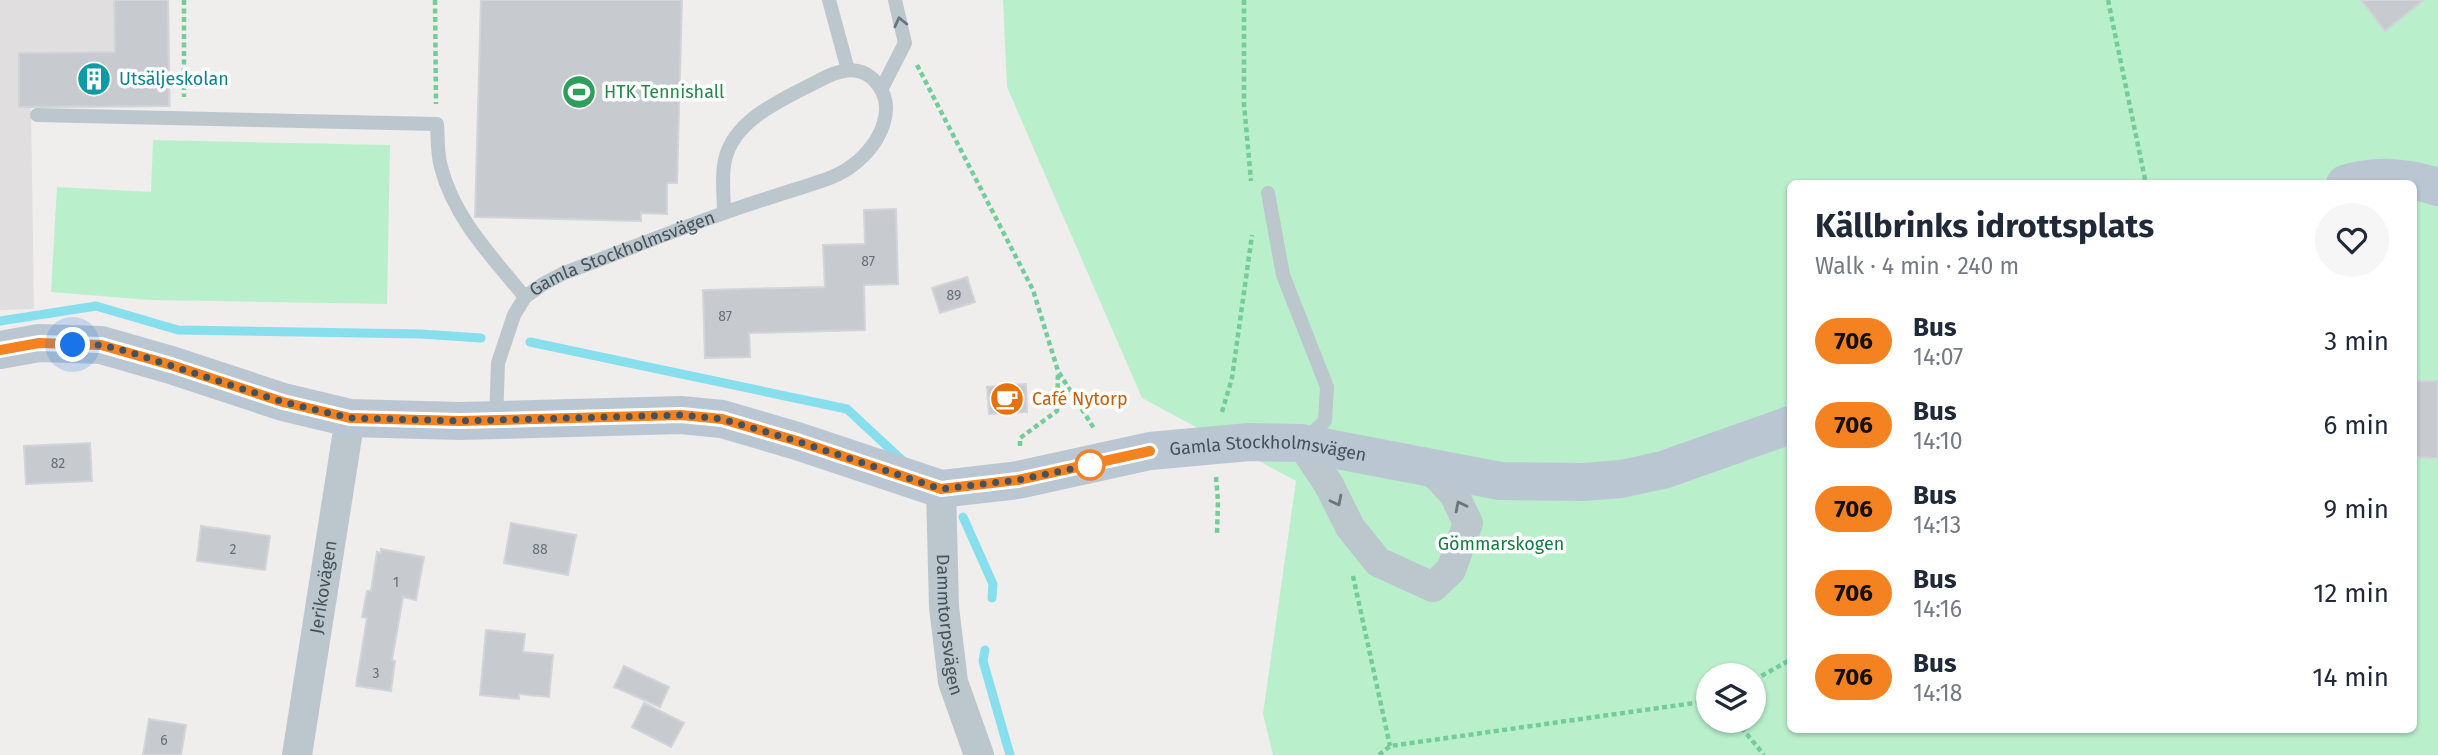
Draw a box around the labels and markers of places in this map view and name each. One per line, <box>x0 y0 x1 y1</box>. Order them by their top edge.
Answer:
building icon: Utsäljeskolan <box>75 60 113 98</box>
place label: Utsäljeskolan <box>119 68 229 90</box>
sports icon: HTK Tennishall <box>560 73 598 111</box>
place label: HTK Tennishall <box>604 81 724 103</box>
cafe icon: Café Nytorp <box>988 380 1026 418</box>
place label: Café Nytorp <box>1032 388 1128 410</box>
unlabelled marker <box>1075 450 1105 480</box>

